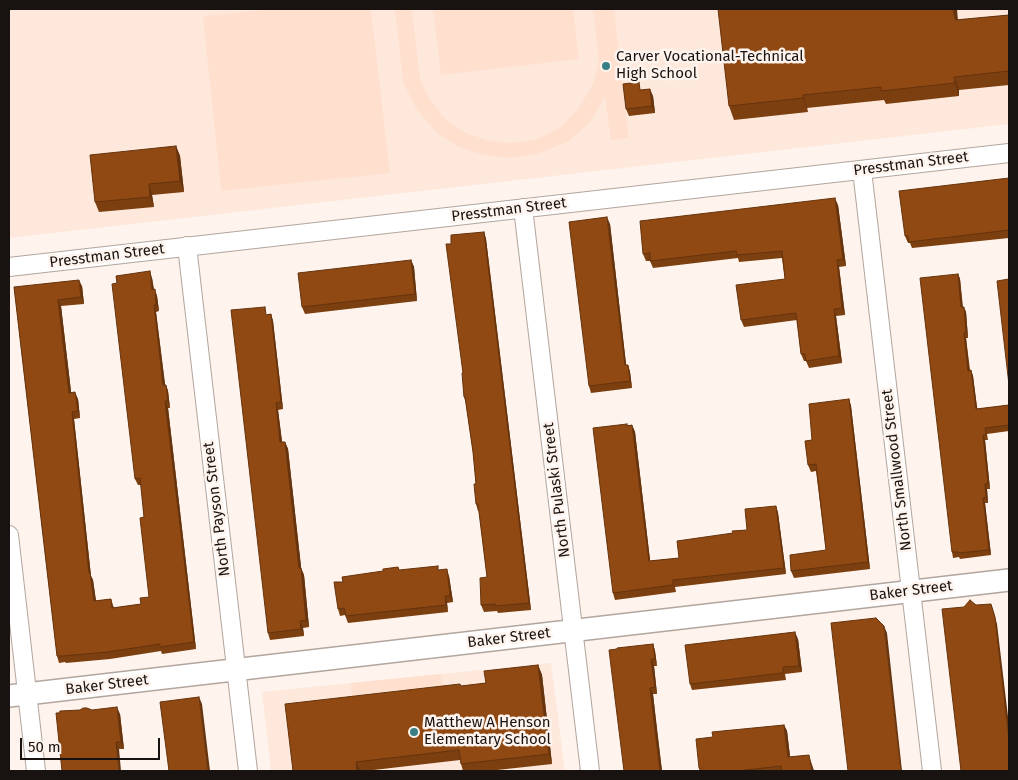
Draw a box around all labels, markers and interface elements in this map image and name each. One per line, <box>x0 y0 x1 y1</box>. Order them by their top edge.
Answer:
place label: Carver Vocational-Technical High School <box>616 48 804 83</box>
marker: Carver Vocational-Technical High School <box>600 60 612 72</box>
street label: Presstman Street <box>852 148 970 180</box>
street label: Presstman Street <box>450 194 568 226</box>
street label: Presstman Street <box>48 240 166 272</box>
street label: North Smallwood Street <box>878 388 916 552</box>
street label: North Pulaski Street <box>540 421 574 559</box>
street label: North Payson Street <box>200 441 234 577</box>
street label: Baker Street <box>868 577 954 605</box>
street label: Baker Street <box>466 624 552 652</box>
street label: Baker Street <box>64 671 150 699</box>
place label: Matthew A Henson Elementary School <box>424 714 551 749</box>
marker: Matthew A Henson Elementary School <box>408 726 420 738</box>
scale bar <box>22 728 162 760</box>
text: 50 m <box>28 738 61 756</box>

